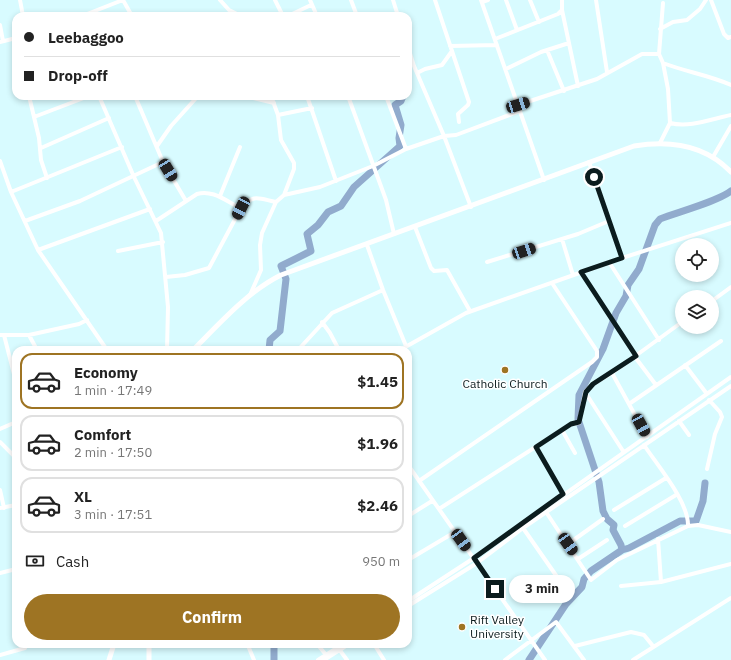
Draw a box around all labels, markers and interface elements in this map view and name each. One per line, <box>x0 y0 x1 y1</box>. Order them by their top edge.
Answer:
text: Leebaggoo <box>48 28 124 47</box>
text: Drop-off <box>48 66 108 85</box>
car <box>505 96 531 114</box>
car <box>157 157 179 183</box>
route start <box>585 168 603 186</box>
car <box>230 195 252 221</box>
map controls <box>675 238 719 334</box>
button: locate <box>675 238 719 282</box>
car <box>511 242 537 260</box>
button: layers <box>675 290 719 334</box>
icon: car <box>26 363 62 399</box>
text: Economy <box>74 363 138 382</box>
marker: Catholic Church <box>500 365 510 375</box>
text: $1.45 <box>357 372 398 391</box>
place label: Catholic Church <box>462 376 548 391</box>
text: 1 min · 17:49 <box>74 382 152 399</box>
car <box>630 412 652 438</box>
icon: car <box>26 425 62 461</box>
text: Comfort <box>74 425 131 444</box>
text: $1.96 <box>357 434 398 453</box>
text: 2 min · 17:50 <box>74 444 152 461</box>
icon: car <box>26 487 62 523</box>
text: XL <box>74 487 92 506</box>
text: $2.46 <box>357 496 398 515</box>
text: 3 min · 17:51 <box>74 506 152 523</box>
car <box>449 527 473 553</box>
car <box>556 531 580 557</box>
icon: cash <box>24 550 46 572</box>
text: Cash <box>56 552 89 571</box>
text: 950 m <box>362 553 400 570</box>
callout: 3 min <box>509 575 575 603</box>
route end <box>486 580 504 598</box>
text: 3 min <box>525 580 559 597</box>
button: Confirm <box>24 594 400 640</box>
place label: Rift Valley University <box>470 612 524 641</box>
marker: Rift Valley University <box>457 622 467 632</box>

